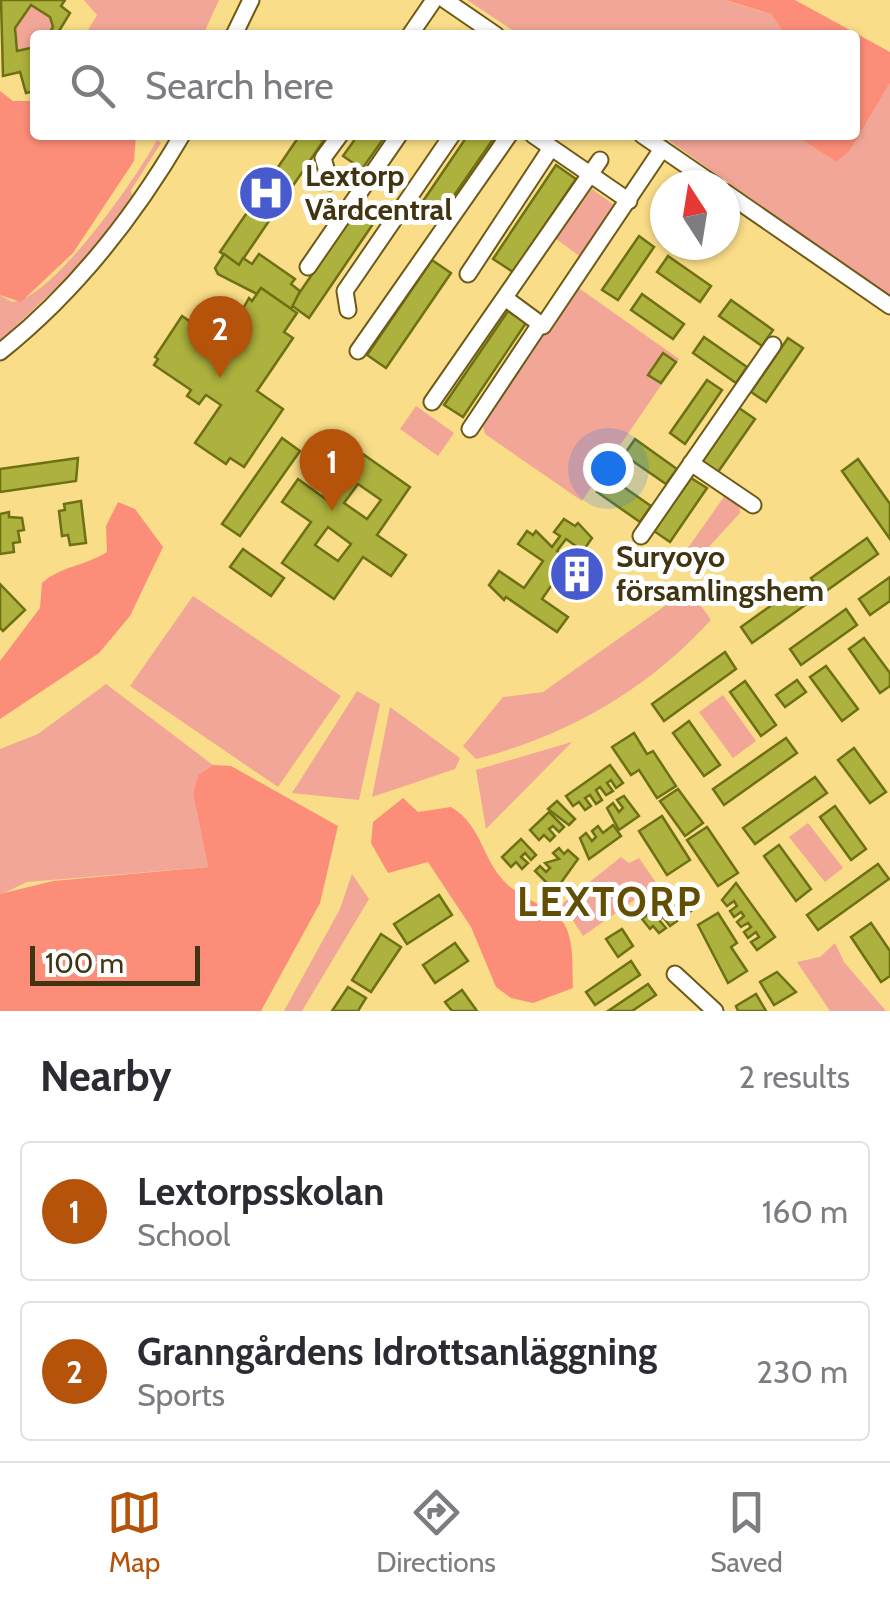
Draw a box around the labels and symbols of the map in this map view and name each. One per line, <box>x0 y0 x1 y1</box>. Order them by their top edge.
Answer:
place label: Lextorp Vårdcentral <box>305 157 452 228</box>
hospital icon: Lextorp Vårdcentral <box>236 163 296 223</box>
north arrow <box>650 170 740 260</box>
pin: 2 <box>188 296 252 378</box>
pin: 1 <box>300 428 364 511</box>
your location <box>583 443 634 494</box>
place label: Suryoyo församlingshem <box>616 538 824 609</box>
building icon: Suryoyo församlingshem <box>547 544 607 604</box>
district label: LEXTORP <box>517 877 703 926</box>
scale bar <box>30 941 200 986</box>

